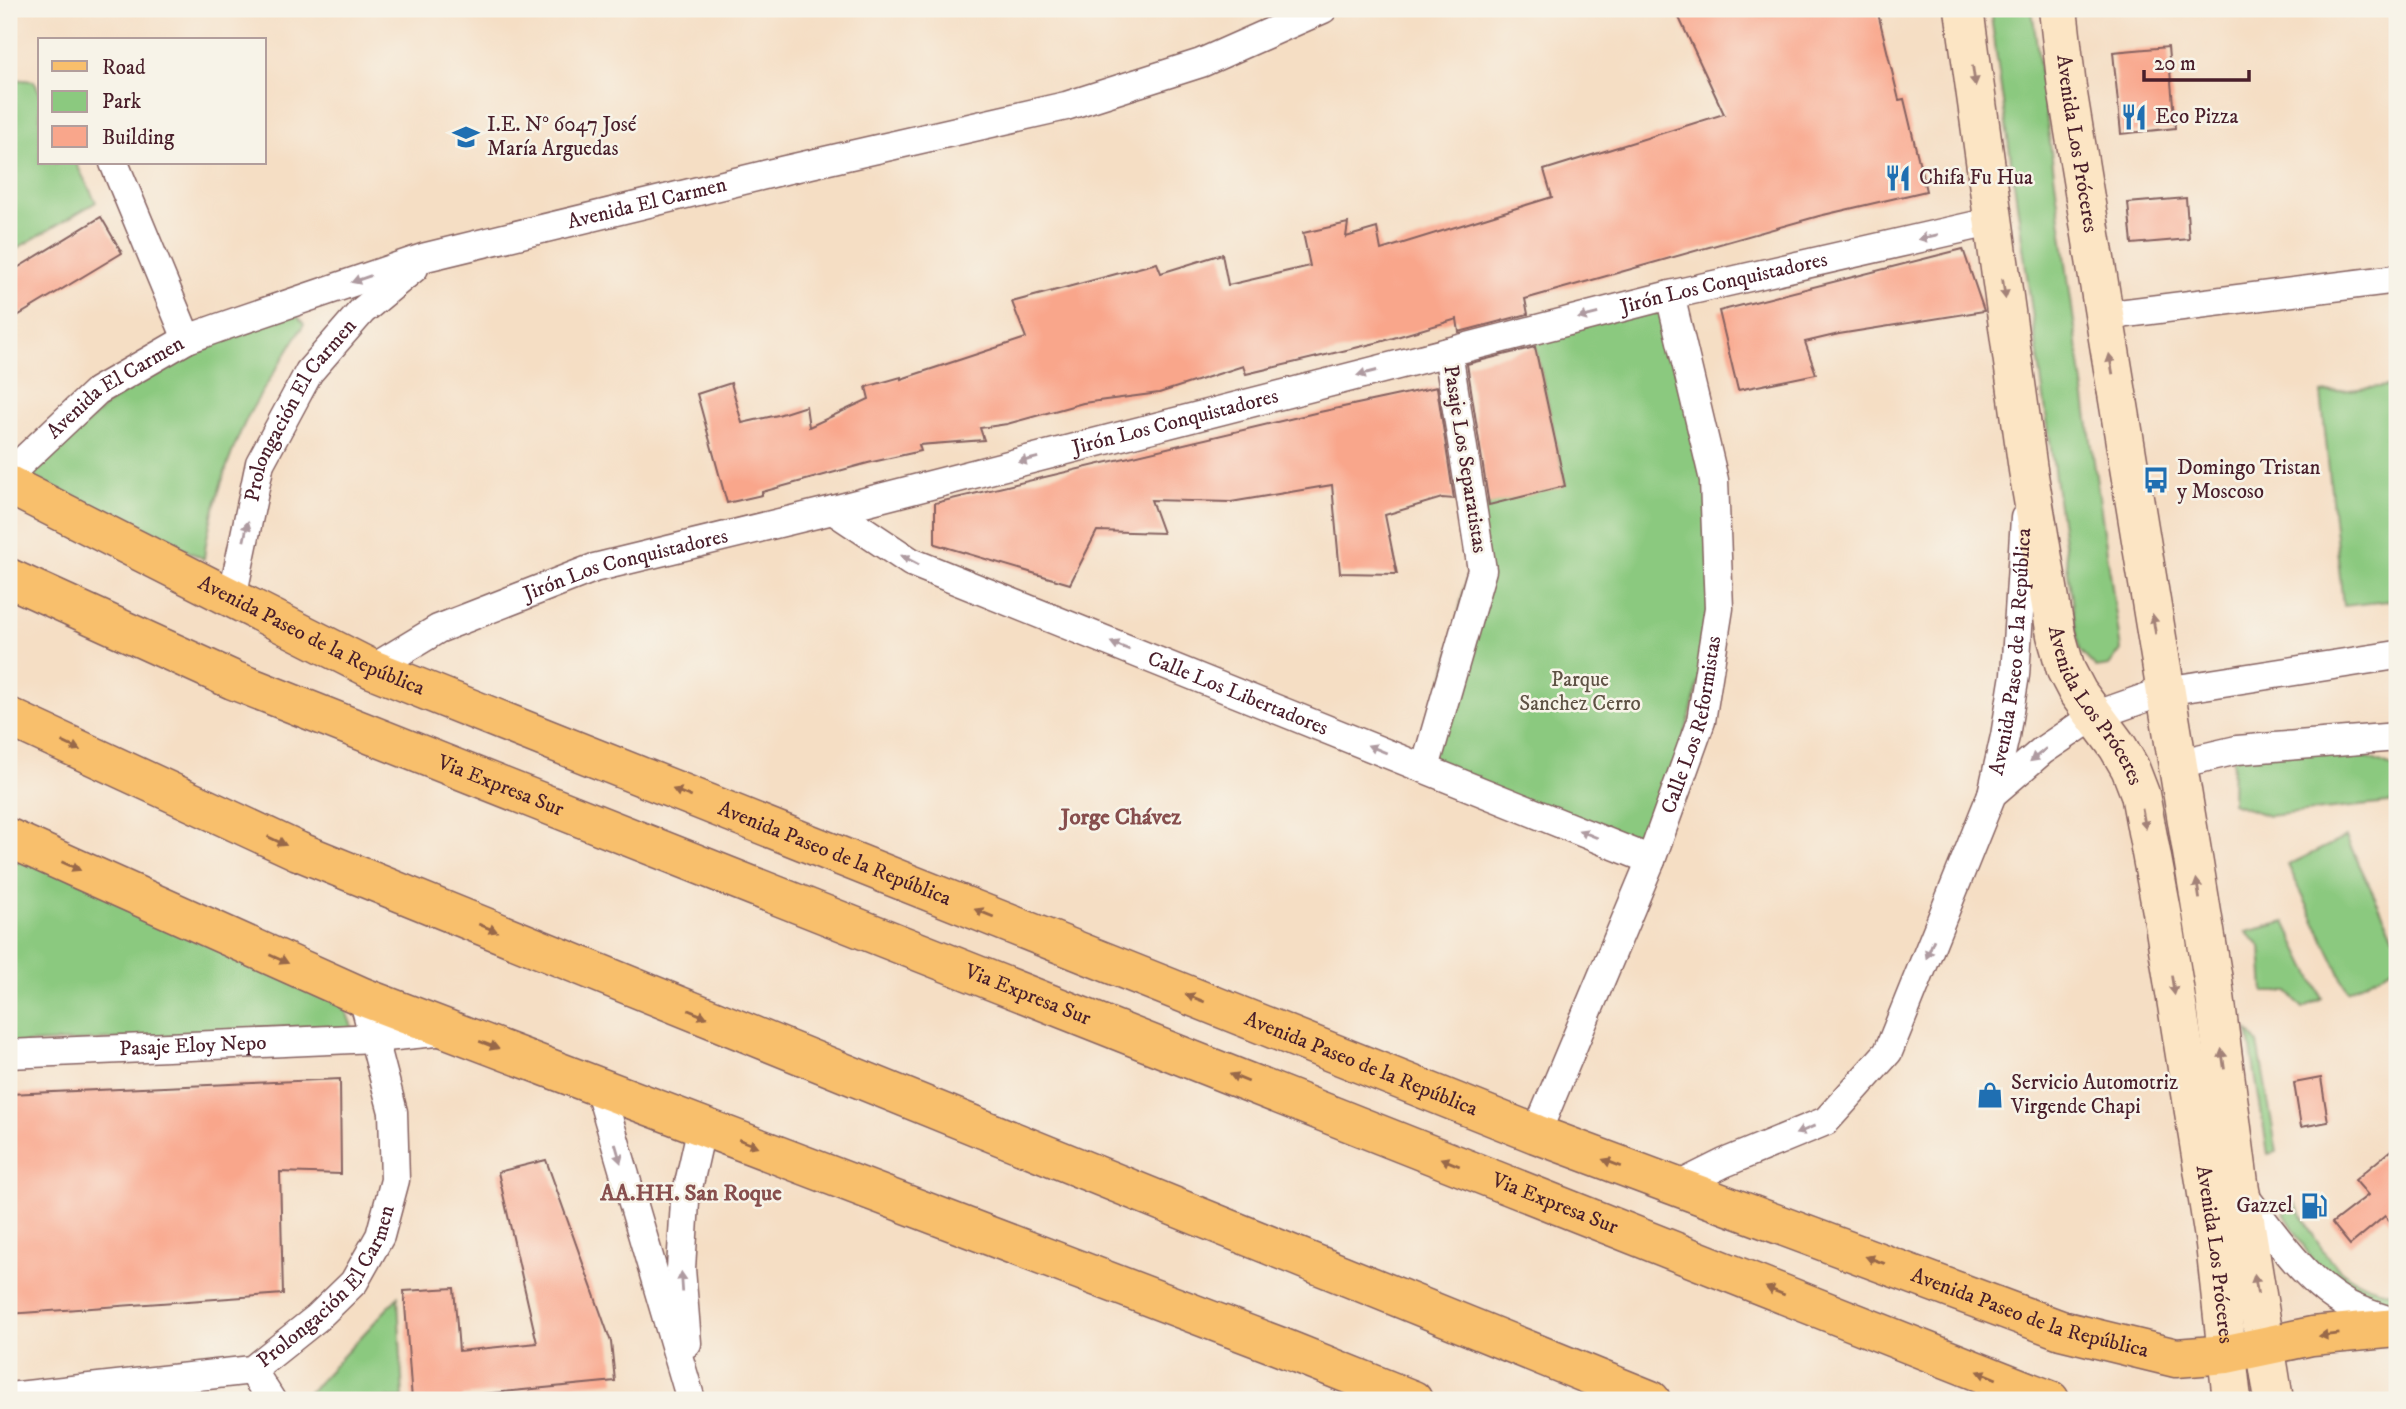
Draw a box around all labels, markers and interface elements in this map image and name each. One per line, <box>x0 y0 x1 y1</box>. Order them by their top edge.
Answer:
legend <box>38 38 266 164</box>
scale bar <box>2144 38 2248 82</box>
text: 20 m <box>2154 51 2196 77</box>
street label: Avenida Los Próceres <box>2050 53 2103 234</box>
text: Road <box>102 55 146 81</box>
one-way arrow <box>1969 65 1980 87</box>
text: Park <box>102 89 142 115</box>
restaurant icon: Eco Pizza <box>2119 102 2149 132</box>
place label: Eco Pizza <box>2155 104 2238 130</box>
place label: I.E. N° 6047 José María Arguedas <box>487 112 637 162</box>
school or university icon: I.E. N° 6047 José María Arguedas <box>451 122 481 152</box>
text: Building <box>102 125 175 151</box>
restaurant icon: Chifa Fu Hua <box>1883 163 1913 193</box>
place label: Chifa Fu Hua <box>1919 165 2033 191</box>
street label: Avenida El Carmen <box>565 172 729 235</box>
one-way arrow <box>1917 231 1939 242</box>
street label: Jirón Los Conquistadores <box>1616 247 1830 321</box>
one-way arrow <box>351 274 372 285</box>
one-way arrow <box>1999 278 2010 300</box>
one-way arrow <box>1577 311 1599 322</box>
street label: Prolongación El Carmen <box>239 314 362 504</box>
street label: Avenida El Carmen <box>41 330 189 445</box>
one-way arrow <box>2105 353 2116 375</box>
street label: Pasaje Los Separatistas <box>1437 363 1493 555</box>
one-way arrow <box>1356 368 1378 379</box>
street label: Jirón Los Conquistadores <box>1068 383 1281 462</box>
one-way arrow <box>1017 455 1039 466</box>
place label: Domingo Tristan y Moscoso <box>2177 455 2321 505</box>
bus stop icon: Domingo Tristan y Moscoso <box>2141 465 2171 495</box>
one-way arrow <box>241 520 252 542</box>
street label: Jirón Los Conquistadores <box>518 523 730 608</box>
street label: Avenida Paseo de la República <box>1984 527 2037 778</box>
one-way arrow <box>900 554 920 566</box>
street label: Avenida Paseo de la República <box>194 570 428 702</box>
one-way arrow <box>2148 613 2159 635</box>
street label: Avenida Los Próceres <box>2042 624 2148 789</box>
street label: Calle Los Reformistas <box>1656 634 1727 817</box>
one-way arrow <box>1110 640 1131 651</box>
street label: Calle Los Libertadores <box>1144 646 1332 742</box>
park label: Parque Sanchez Cerro <box>1519 667 1641 717</box>
one-way arrow <box>61 740 81 752</box>
one-way arrow <box>1366 744 1387 755</box>
one-way arrow <box>2029 747 2047 761</box>
street label: Via Expresa Sur <box>433 749 568 823</box>
one-way arrow <box>671 787 692 798</box>
street label: Avenida Paseo de la República <box>714 796 955 912</box>
district label: Jorge Chávez <box>1058 803 1182 832</box>
one-way arrow <box>2139 808 2150 830</box>
one-way arrow <box>1577 829 1598 840</box>
one-way arrow <box>267 836 287 847</box>
one-way arrow <box>61 860 81 872</box>
one-way arrow <box>2192 877 2203 899</box>
one-way arrow <box>973 908 994 919</box>
one-way arrow <box>477 923 498 934</box>
one-way arrow <box>1924 938 1935 959</box>
one-way arrow <box>268 954 289 965</box>
street label: Via Expresa Sur <box>960 958 1095 1032</box>
one-way arrow <box>2168 974 2179 996</box>
one-way arrow <box>1185 992 1206 1003</box>
street label: Avenida Paseo de la República <box>1241 1006 1482 1122</box>
one-way arrow <box>688 1008 709 1019</box>
street label: Pasaje Eloy Nepo <box>119 1030 267 1062</box>
one-way arrow <box>479 1040 500 1051</box>
one-way arrow <box>2218 1048 2229 1070</box>
place label: Servicio Automotriz Virgende Chapi <box>2010 1070 2178 1120</box>
one-way arrow <box>1228 1073 1249 1084</box>
shop icon: Servicio Automotriz Virgende Chapi <box>1975 1080 2005 1110</box>
one-way arrow <box>1794 1125 1815 1136</box>
one-way arrow <box>737 1138 758 1149</box>
one-way arrow <box>614 1142 624 1163</box>
one-way arrow <box>1439 1157 1460 1168</box>
one-way arrow <box>1601 1157 1622 1168</box>
street label: Avenida Los Próceres <box>2190 1164 2239 1345</box>
street label: Via Expresa Sur <box>1487 1167 1622 1241</box>
district label: AA.HH. San Roque <box>599 1179 782 1208</box>
fuel station icon: Gazzel <box>2299 1191 2329 1221</box>
place label: Gazzel <box>2236 1193 2294 1219</box>
street label: Prolongación El Carmen <box>252 1202 401 1374</box>
one-way arrow <box>1864 1255 1885 1266</box>
street label: Avenida Paseo de la República <box>1907 1262 2151 1364</box>
one-way arrow <box>676 1270 687 1292</box>
one-way arrow <box>2250 1273 2261 1295</box>
one-way arrow <box>1765 1286 1786 1297</box>
one-way arrow <box>2318 1329 2340 1340</box>
one-way arrow <box>1976 1370 1997 1381</box>

